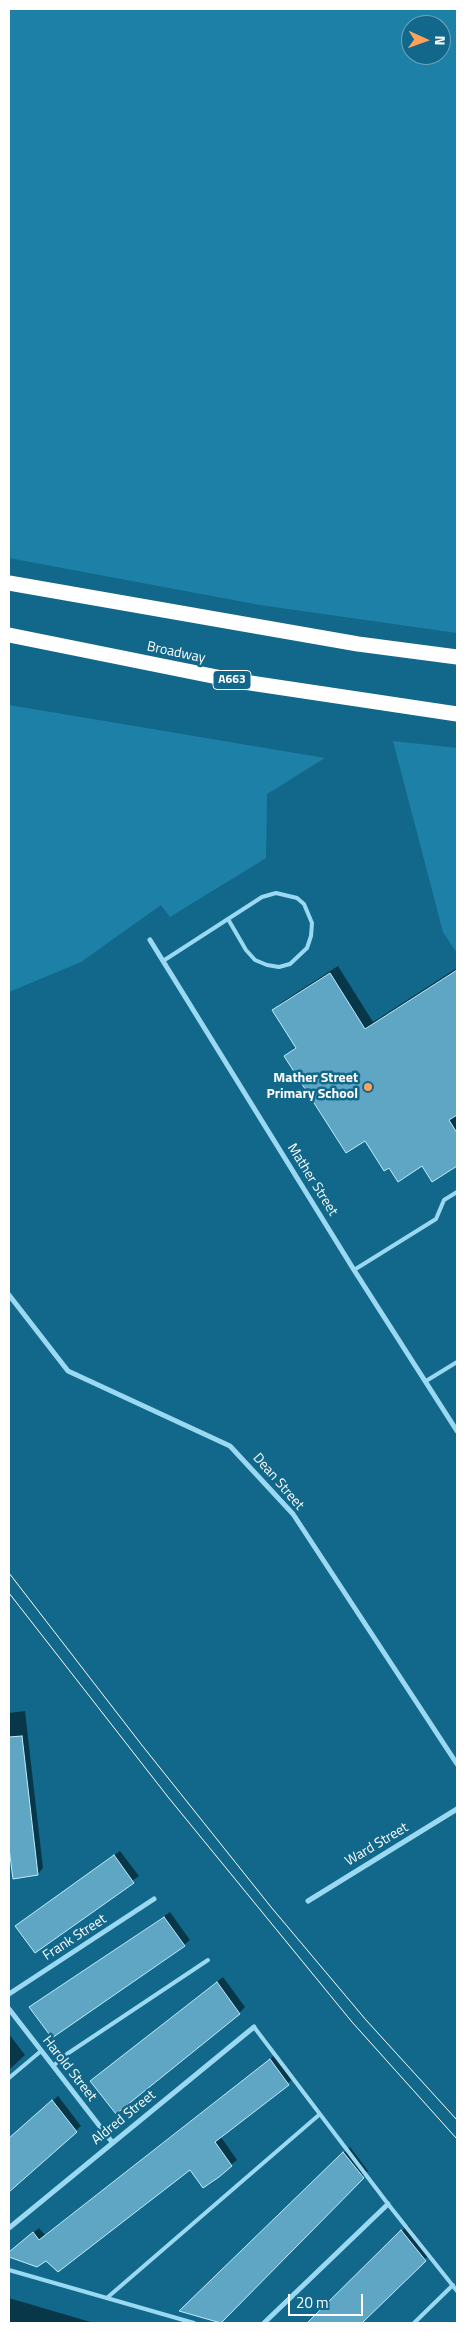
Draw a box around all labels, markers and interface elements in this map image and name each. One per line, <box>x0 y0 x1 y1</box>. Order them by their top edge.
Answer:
north arrow <box>401 15 451 65</box>
text: N <box>430 35 451 46</box>
street label: Broadway <box>145 639 207 667</box>
road number: A663 <box>213 670 251 690</box>
place label: Mather Street Primary School <box>266 1071 358 1104</box>
marker: Mather Street Primary School <box>362 1081 374 1093</box>
street label: Mather Street <box>283 1141 341 1219</box>
street label: Dean Street <box>249 1450 307 1514</box>
street label: Ward Street <box>342 1820 412 1870</box>
street label: Frank Street <box>40 1911 110 1965</box>
street label: Harold Street <box>38 2033 100 2105</box>
street label: Aldred Street <box>89 2087 159 2149</box>
scale bar <box>291 2284 366 2316</box>
text: 20 m <box>296 2291 329 2314</box>

